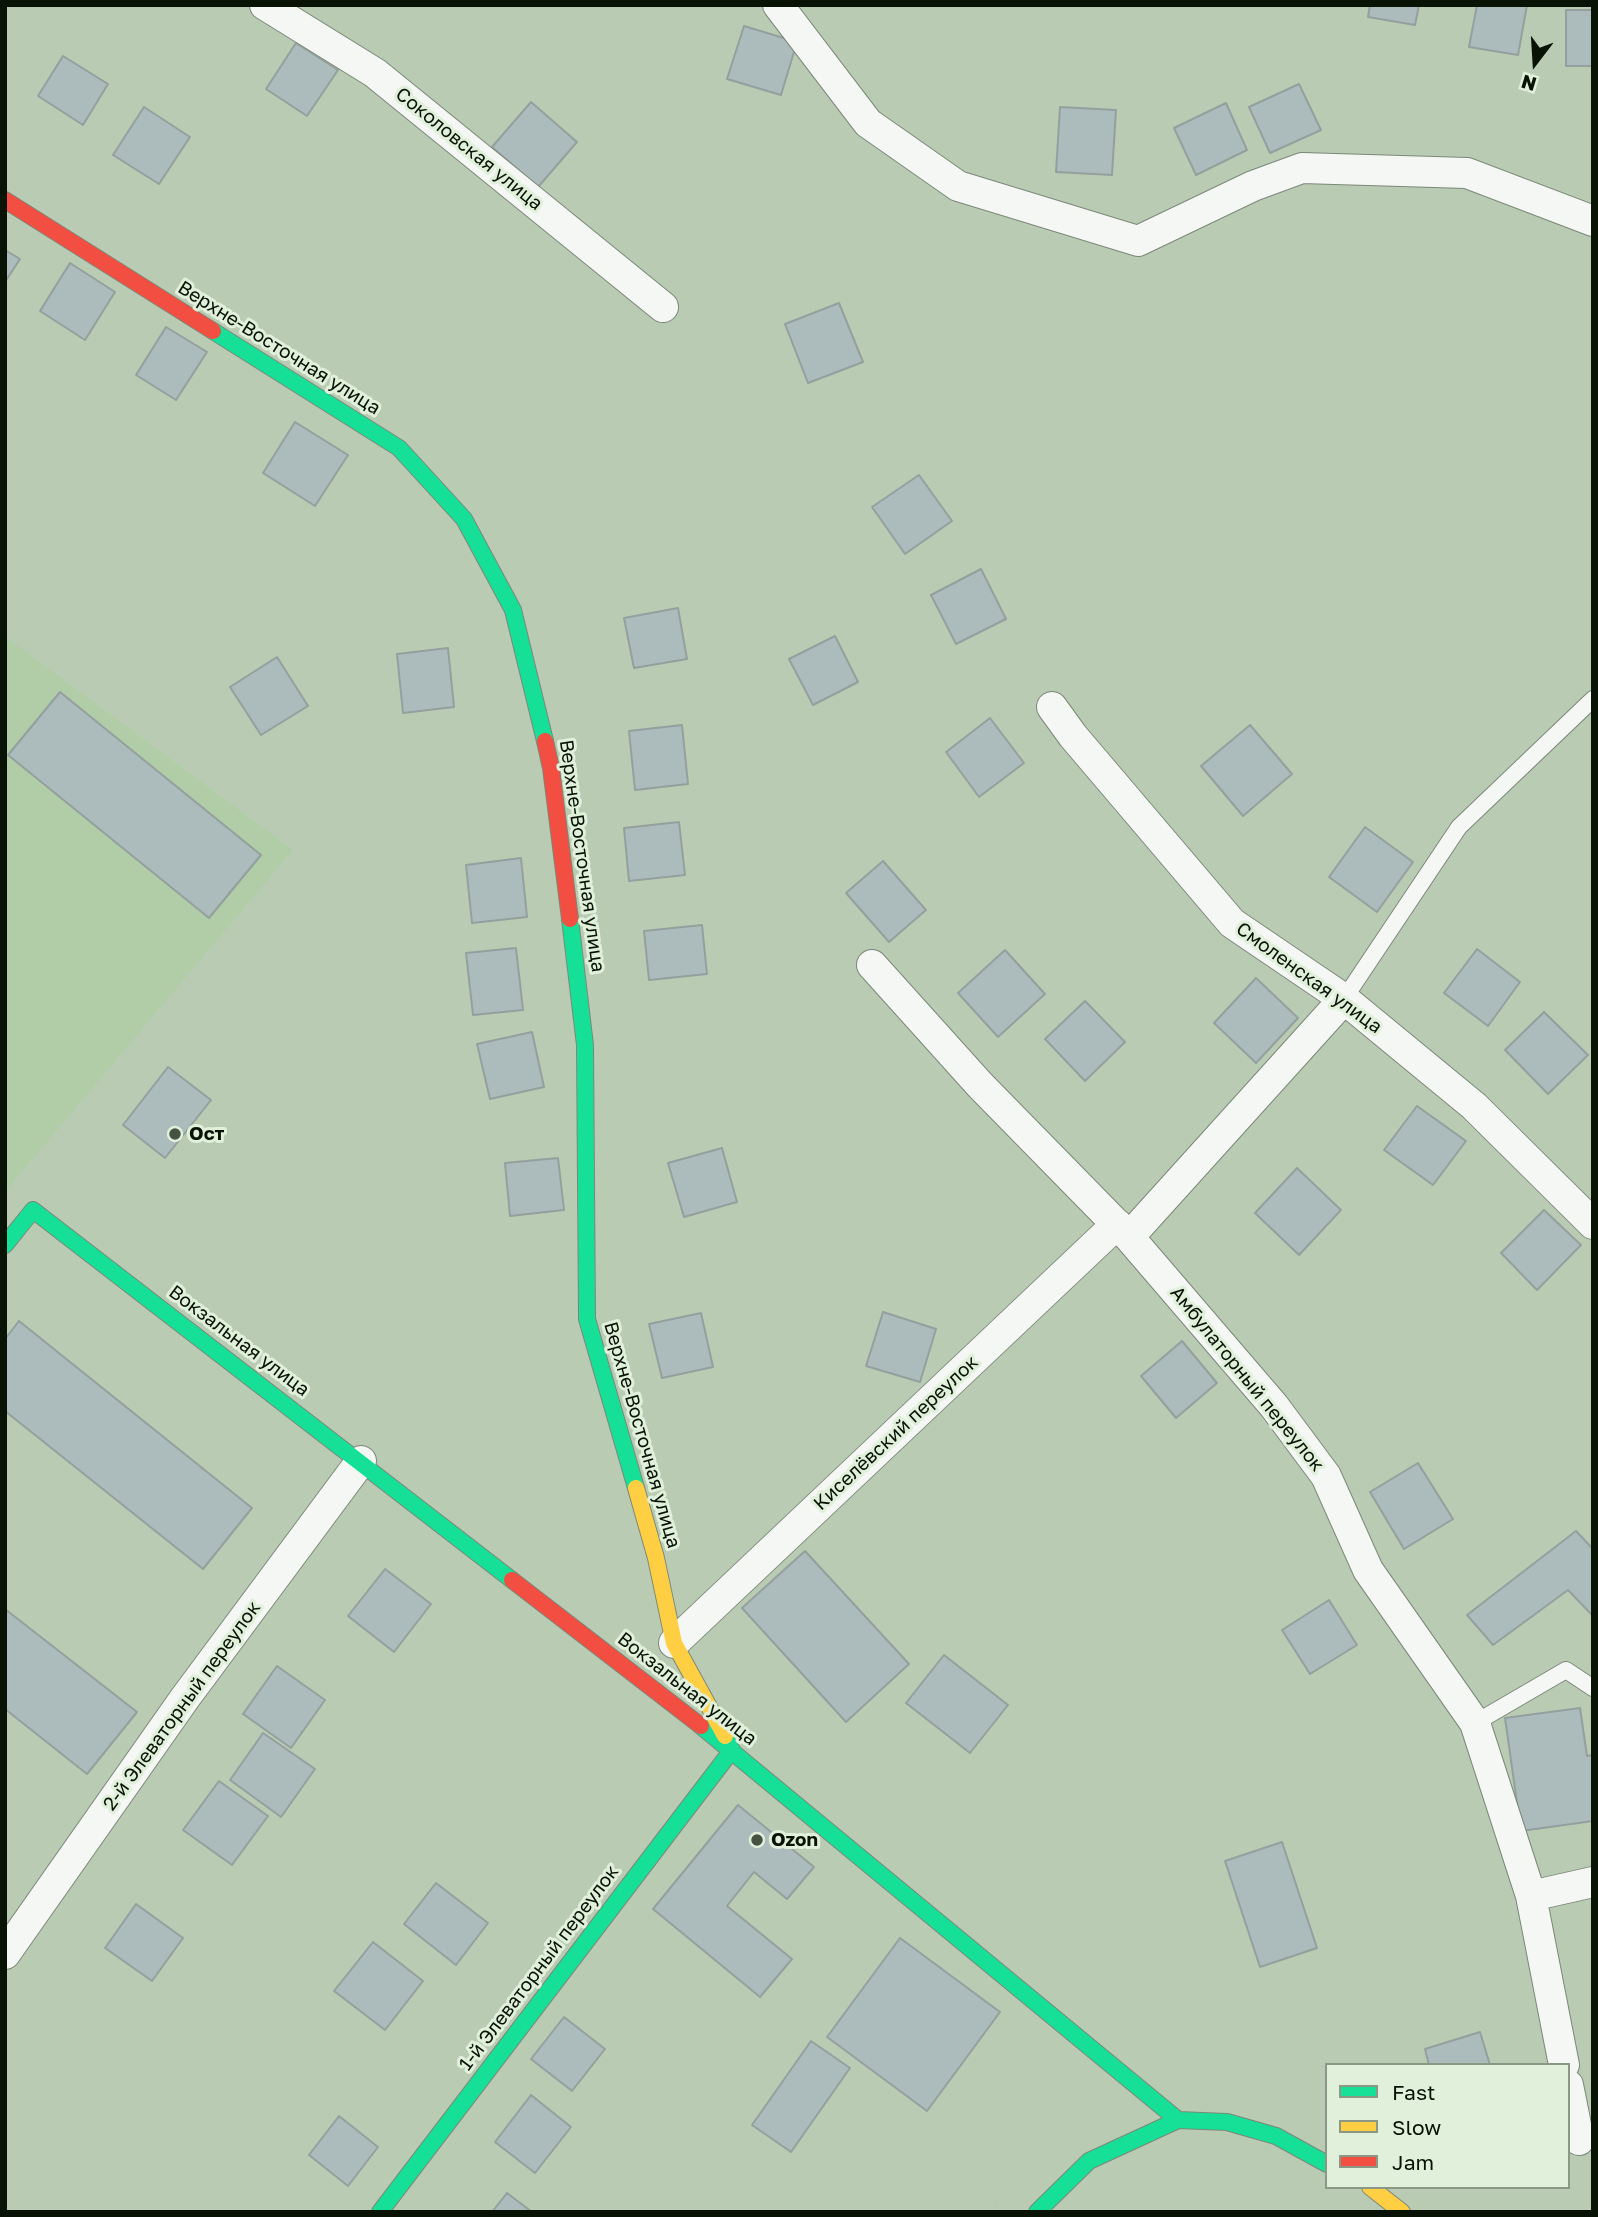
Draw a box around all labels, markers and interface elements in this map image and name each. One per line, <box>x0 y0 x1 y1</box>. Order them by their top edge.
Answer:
north arrow <box>1500 28 1570 98</box>
text: N <box>1518 70 1539 97</box>
street label: Соколовская улица <box>391 83 547 215</box>
street label: Верхне-Восточная улица <box>174 276 384 420</box>
street label: Верхне-Восточная улица <box>554 738 610 974</box>
street label: Смоленская улица <box>1232 917 1386 1039</box>
place label: Ост <box>189 1123 224 1145</box>
marker: Ост <box>167 1126 183 1142</box>
street label: Вокзальная улица <box>164 1281 314 1401</box>
street label: Амбулаторный переулок <box>1165 1282 1329 1476</box>
street label: Верхне-Восточная улица <box>599 1319 685 1551</box>
street label: Киселёвский переулок <box>809 1351 983 1515</box>
street label: 2-й Элеваторный переулок <box>98 1597 266 1815</box>
street label: Вокзальная улица <box>613 1628 761 1750</box>
place label: Ozon <box>771 1829 818 1851</box>
marker: Ozon <box>749 1832 765 1848</box>
street label: 1-й Элеваторный переулок <box>454 1861 624 2075</box>
legend <box>1325 2063 1570 2189</box>
text: Fast <box>1392 2079 1435 2105</box>
text: Slow <box>1392 2114 1441 2140</box>
text: Jam <box>1392 2149 1434 2175</box>

